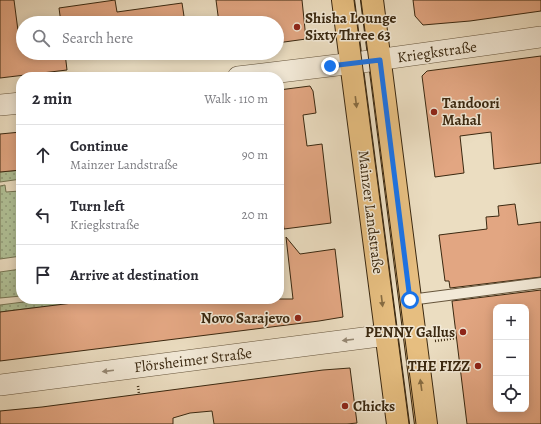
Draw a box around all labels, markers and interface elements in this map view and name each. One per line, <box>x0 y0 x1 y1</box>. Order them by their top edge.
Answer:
place label: Shisha Lounge Sixty Three 63 <box>305 8 397 45</box>
search box <box>16 16 284 60</box>
marker: Shisha Lounge Sixty Three 63 <box>292 22 302 32</box>
icon: search <box>30 27 52 49</box>
text: Search here <box>62 28 133 48</box>
street label: Kriegkstraße <box>396 36 478 67</box>
route end <box>321 57 339 75</box>
text: 2 min <box>32 87 72 110</box>
text: Walk · 110 m <box>204 90 268 107</box>
place label: Tandoori Mahal <box>442 93 500 130</box>
one-way arrow <box>353 96 360 108</box>
marker: Tandoori Mahal <box>429 107 439 117</box>
text: Continue <box>70 136 128 156</box>
icon: ahead <box>32 144 54 166</box>
text: 90 m <box>242 146 268 163</box>
street label: Mainzer Landstraße <box>353 149 389 275</box>
text: Mainzer Landstraße <box>70 156 178 173</box>
text: Turn left <box>70 196 125 216</box>
icon: left <box>32 204 54 226</box>
text: 20 m <box>242 206 268 223</box>
text: Kriegkstraße <box>70 216 139 233</box>
icon: arrive <box>32 264 54 286</box>
text: Arrive at destination <box>70 265 199 285</box>
route start <box>401 291 419 309</box>
one-way arrow <box>379 295 385 307</box>
map controls <box>493 304 529 412</box>
button: + <box>493 304 529 340</box>
place label: Novo Sarajevo <box>201 308 290 328</box>
marker: Novo Sarajevo <box>293 313 303 323</box>
place label: PENNY Gallus <box>365 322 455 342</box>
marker: PENNY Gallus <box>458 327 468 337</box>
one-way arrow <box>342 337 354 343</box>
button: − <box>493 340 529 376</box>
street label: Flörsheimer Straße <box>133 343 253 377</box>
place label: THE FIZZ <box>408 356 470 376</box>
marker: THE FIZZ <box>473 361 483 371</box>
one-way arrow <box>102 368 114 374</box>
button: locate <box>493 376 529 412</box>
one-way arrow <box>418 379 424 391</box>
place label: Chicks <box>353 396 395 416</box>
marker: Chicks <box>340 401 350 411</box>

